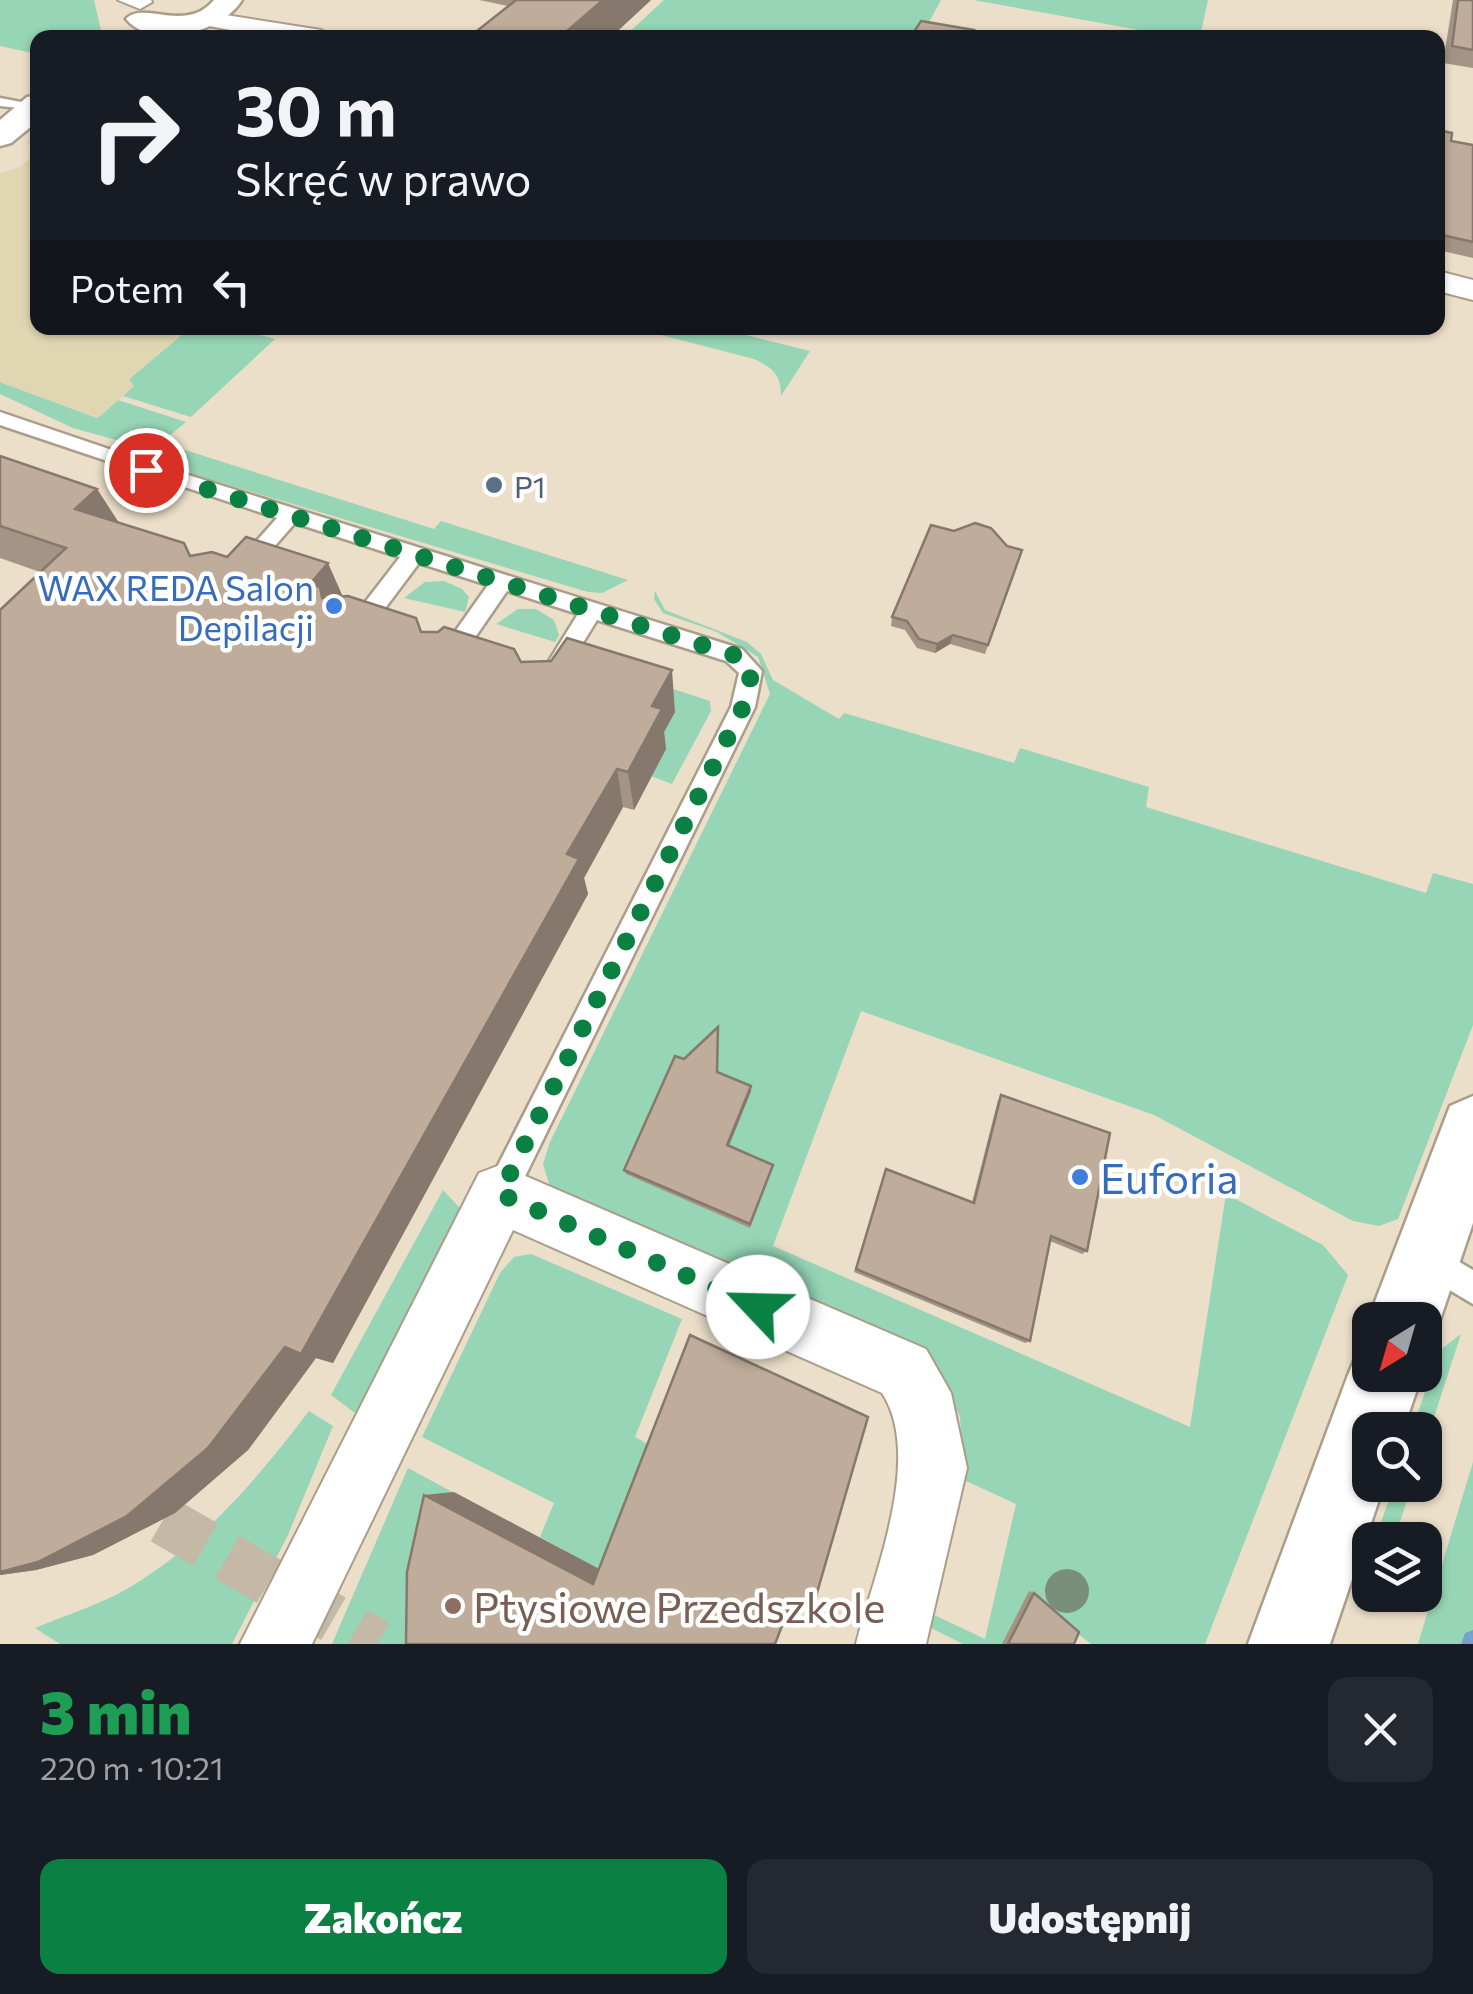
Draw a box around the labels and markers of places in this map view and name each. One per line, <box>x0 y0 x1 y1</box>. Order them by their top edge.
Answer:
pin <box>104 428 189 513</box>
place label: P1 <box>514 467 546 504</box>
marker: P1 <box>483 474 505 496</box>
place label: WAX REDA Salon Depilacji <box>38 565 314 648</box>
marker: WAX REDA Salon Depilacji <box>323 595 345 617</box>
place label: Euforia <box>1100 1151 1239 1203</box>
marker: Euforia <box>1069 1166 1091 1188</box>
place label: Ptysiowe Przedszkole <box>473 1580 885 1632</box>
marker: Ptysiowe Przedszkole <box>442 1595 464 1617</box>

